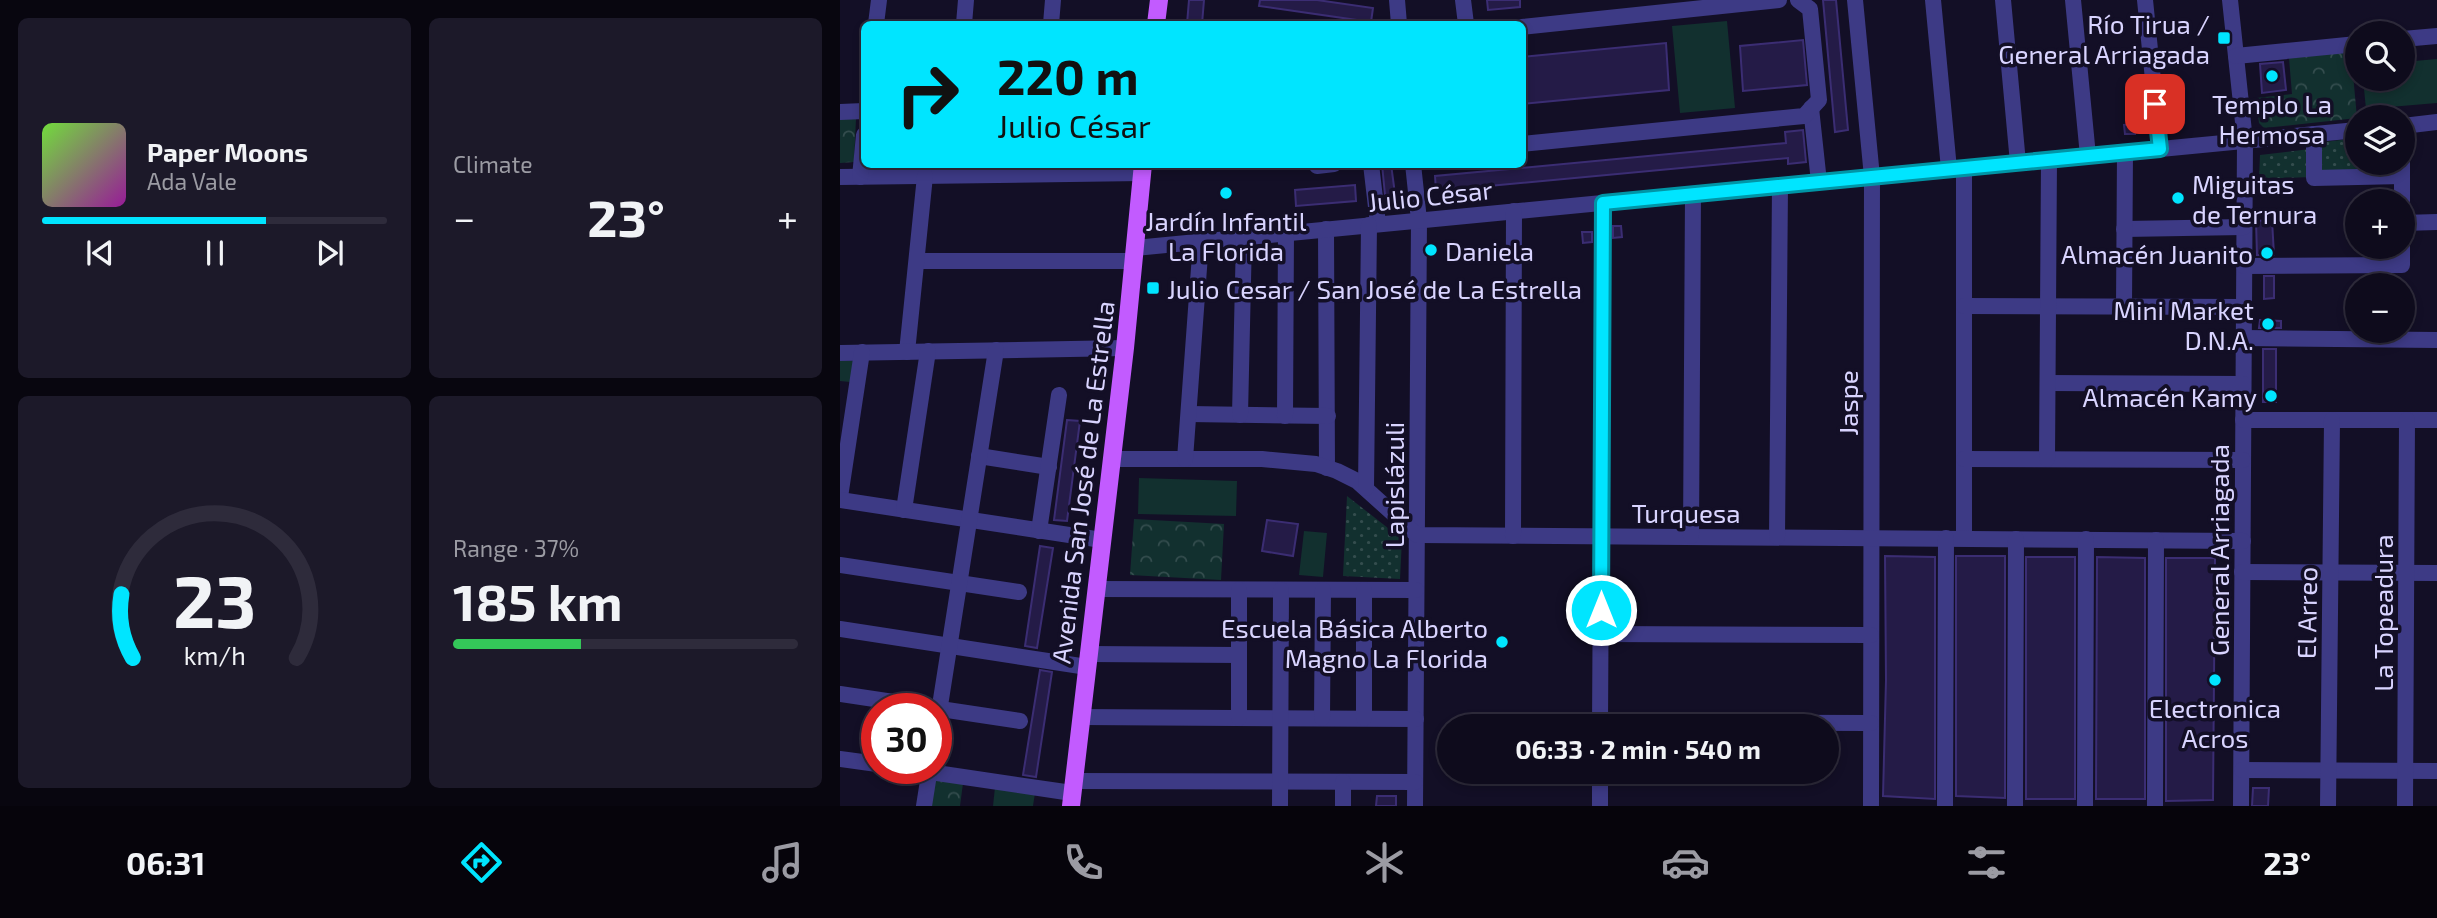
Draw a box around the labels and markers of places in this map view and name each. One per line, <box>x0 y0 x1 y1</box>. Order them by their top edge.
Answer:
place label: Río Tirua / General Arriagada <box>1998 8 2210 69</box>
marker: Río Tirua / General Arriagada <box>2216 30 2232 46</box>
marker: Templo La Hermosa <box>2264 68 2280 84</box>
pin <box>2125 74 2185 134</box>
place label: Templo La Hermosa <box>2212 88 2332 149</box>
place label: Miguitas de Ternura <box>2192 168 2317 229</box>
marker: Jardín Infantil La Florida <box>1218 185 1234 201</box>
marker: Miguitas de Ternura <box>2170 190 2186 206</box>
place label: Jardín Infantil La Florida <box>1146 205 1307 266</box>
place label: Daniela <box>1445 235 1534 266</box>
place label: Almacén Juanito <box>2061 238 2253 269</box>
marker: Daniela <box>1423 242 1439 258</box>
marker: Almacén Juanito <box>2259 245 2275 261</box>
place label: Julio Cesar / San José de La Estrella <box>1167 273 1582 304</box>
marker: Julio Cesar / San José de La Estrella <box>1145 280 1161 296</box>
place label: Mini Market D.N.A. <box>2113 294 2254 355</box>
marker: Mini Market D.N.A. <box>2260 316 2276 332</box>
place label: Almacén Kamy <box>2083 381 2257 412</box>
marker: Almacén Kamy <box>2263 388 2279 404</box>
place label: Escuela Básica Alberto Magno La Florida <box>1221 612 1488 673</box>
marker: Escuela Básica Alberto Magno La Florida <box>1494 634 1510 650</box>
marker: Electronica Acros <box>2207 672 2223 688</box>
place label: Electronica Acros <box>2149 692 2281 753</box>

